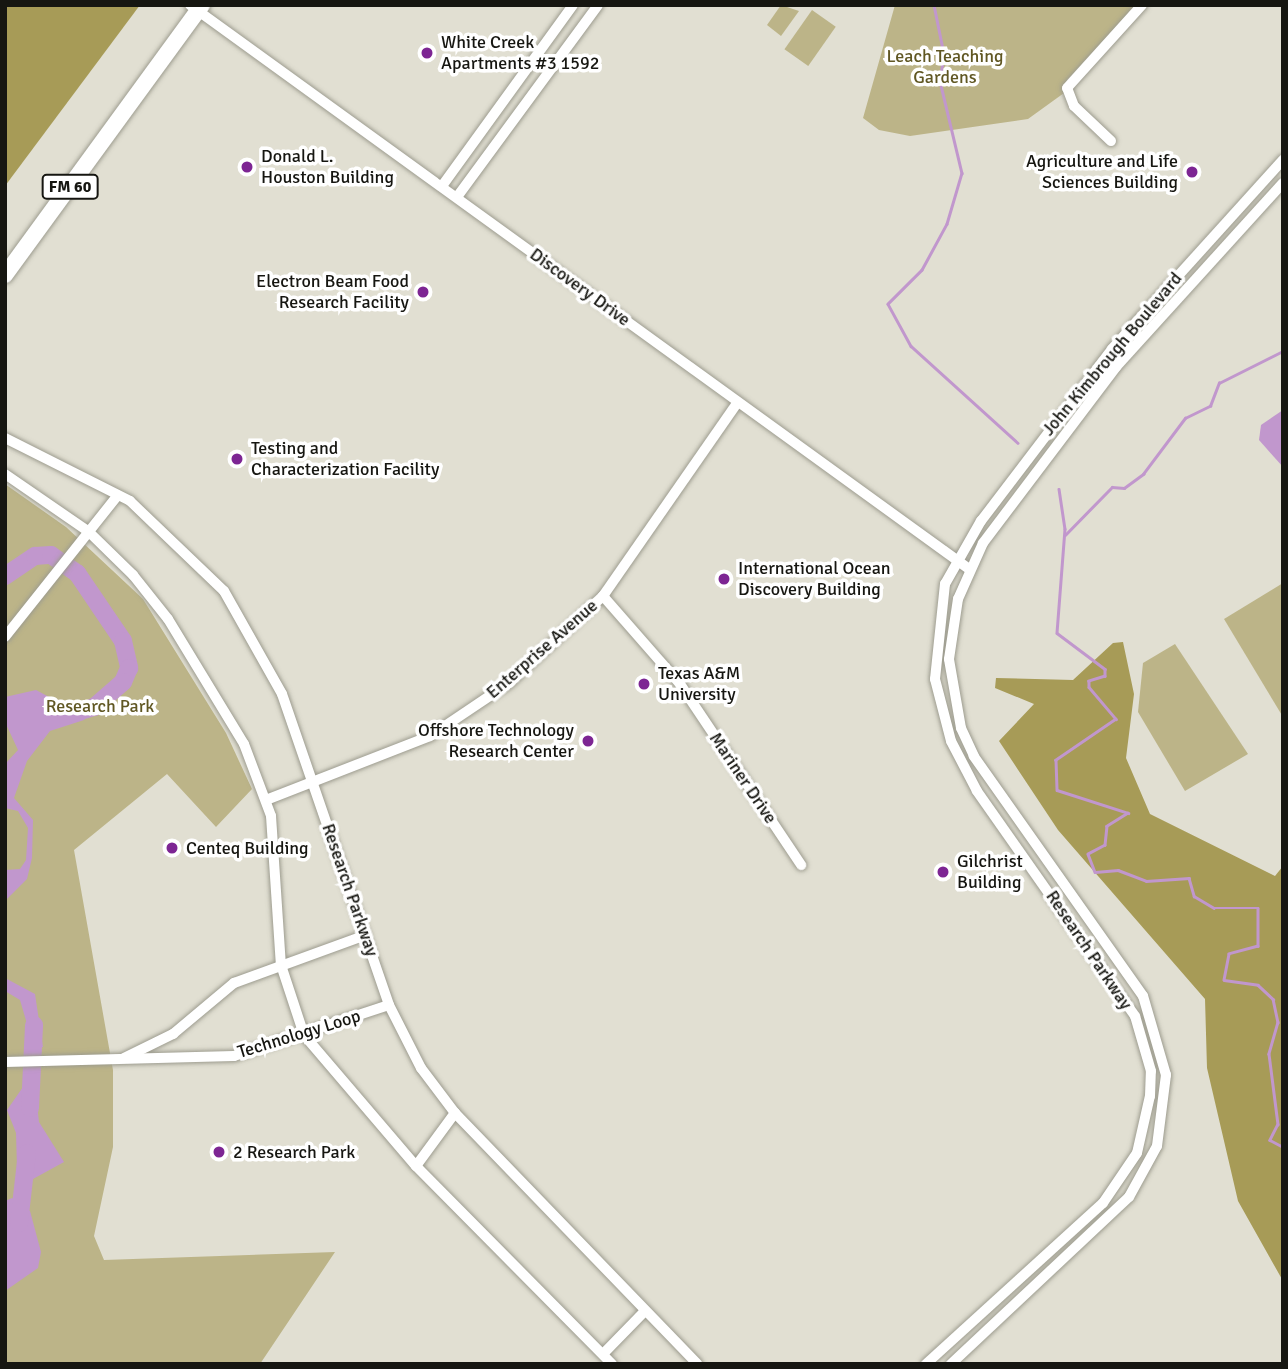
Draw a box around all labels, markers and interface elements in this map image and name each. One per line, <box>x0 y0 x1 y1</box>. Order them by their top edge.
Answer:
place label: White Creek Apartments #3 1592 <box>441 32 599 74</box>
marker: White Creek Apartments #3 1592 <box>419 45 435 61</box>
park label: Leach Teaching Gardens <box>886 46 1004 88</box>
place label: Donald L. Houston Building <box>261 146 394 188</box>
place label: Agriculture and Life Sciences Building <box>1026 151 1178 194</box>
marker: Donald L. Houston Building <box>239 159 255 175</box>
marker: Agriculture and Life Sciences Building <box>1184 164 1200 180</box>
road number: FM 60 <box>40 174 100 200</box>
street label: Discovery Drive <box>526 243 634 331</box>
street label: John Kimbrough Boulevard <box>1037 268 1187 440</box>
place label: Electron Beam Food Research Facility <box>256 271 409 314</box>
marker: Electron Beam Food Research Facility <box>415 284 431 300</box>
place label: Testing and Characterization Facility <box>251 438 439 480</box>
marker: Testing and Characterization Facility <box>229 451 245 467</box>
place label: International Ocean Discovery Building <box>738 558 891 600</box>
marker: International Ocean Discovery Building <box>716 571 732 587</box>
street label: Enterprise Avenue <box>482 595 602 703</box>
place label: Texas A&M University <box>658 663 740 706</box>
marker: Texas A&M University <box>636 676 652 692</box>
park label: Research Park <box>46 695 154 717</box>
place label: Offshore Technology Research Center <box>418 720 574 762</box>
street label: Mariner Drive <box>705 728 781 828</box>
marker: Offshore Technology Research Center <box>580 733 596 749</box>
street label: Research Parkway <box>317 821 383 959</box>
place label: Centeq Building <box>186 837 309 859</box>
marker: Centeq Building <box>164 840 180 856</box>
place label: Gilchrist Building <box>957 851 1023 894</box>
marker: Gilchrist Building <box>935 864 951 880</box>
street label: Research Parkway <box>1041 886 1137 1014</box>
street label: Technology Loop <box>235 1005 363 1063</box>
place label: 2 Research Park <box>233 1141 355 1163</box>
marker: 2 Research Park <box>211 1144 227 1160</box>

